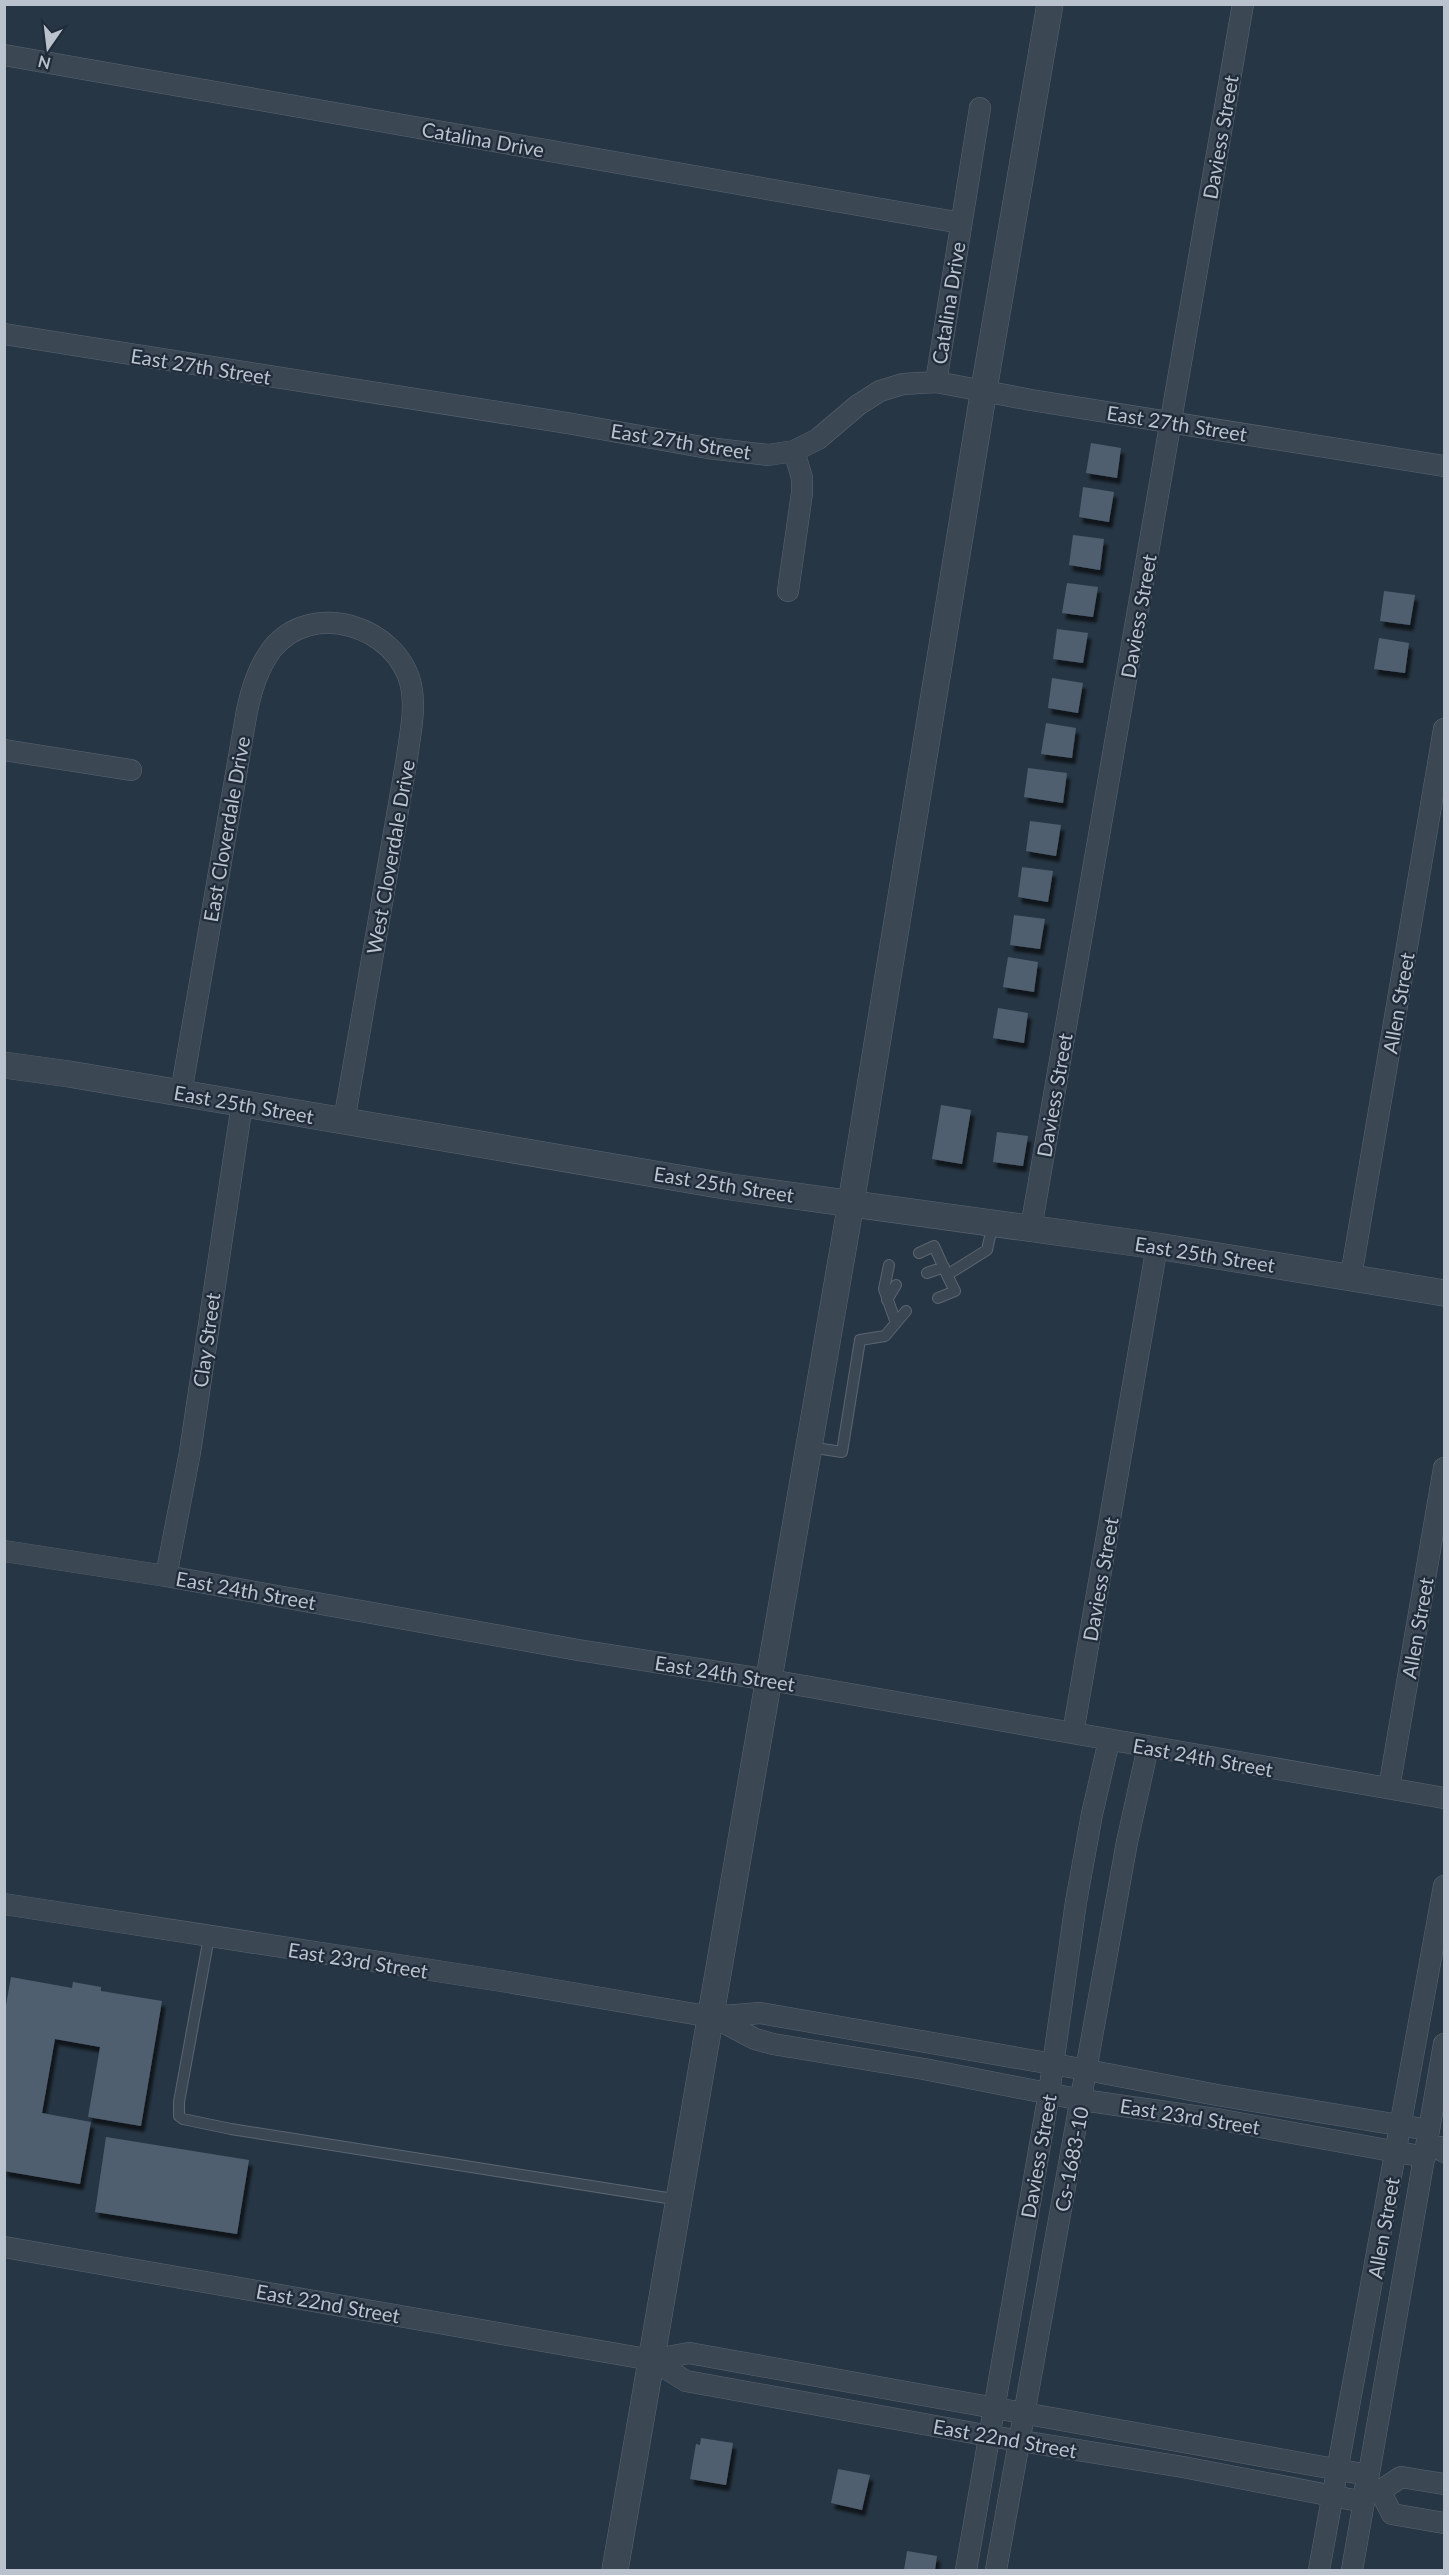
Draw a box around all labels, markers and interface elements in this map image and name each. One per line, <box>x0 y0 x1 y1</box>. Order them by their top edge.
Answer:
north arrow <box>18 18 78 78</box>
text: N <box>36 52 53 74</box>
street label: Daviess Street <box>1197 73 1243 201</box>
street label: Catalina Drive <box>420 116 546 162</box>
street label: Catalina Drive <box>926 240 970 366</box>
street label: East 27th Street <box>129 343 273 389</box>
street label: East 27th Street <box>1105 400 1249 446</box>
street label: East 27th Street <box>609 418 753 464</box>
street label: Daviess Street <box>1115 552 1161 680</box>
street label: East Cloverdale Drive <box>198 734 254 924</box>
street label: West Cloverdale Drive <box>361 758 419 956</box>
street label: Allen Street <box>1377 950 1419 1056</box>
street label: Daviess Street <box>1031 1031 1077 1159</box>
street label: East 25th Street <box>172 1080 316 1128</box>
street label: East 25th Street <box>652 1161 796 1207</box>
street label: East 25th Street <box>1133 1231 1277 1277</box>
street label: Clay Street <box>187 1291 225 1389</box>
street label: Daviess Street <box>1077 1515 1123 1643</box>
street label: East 24th Street <box>174 1566 318 1614</box>
street label: Allen Street <box>1396 1575 1438 1681</box>
street label: East 24th Street <box>653 1650 797 1696</box>
street label: East 24th Street <box>1131 1733 1275 1781</box>
street label: East 23rd Street <box>286 1937 430 1983</box>
street label: Daviess Street <box>1015 2092 1061 2220</box>
street label: East 23rd Street <box>1118 2093 1262 2139</box>
street label: Cs-1683-10 <box>1049 2104 1093 2214</box>
street label: Allen Street <box>1362 2175 1404 2281</box>
street label: East 22nd Street <box>254 2279 402 2327</box>
street label: East 22nd Street <box>931 2414 1079 2462</box>

